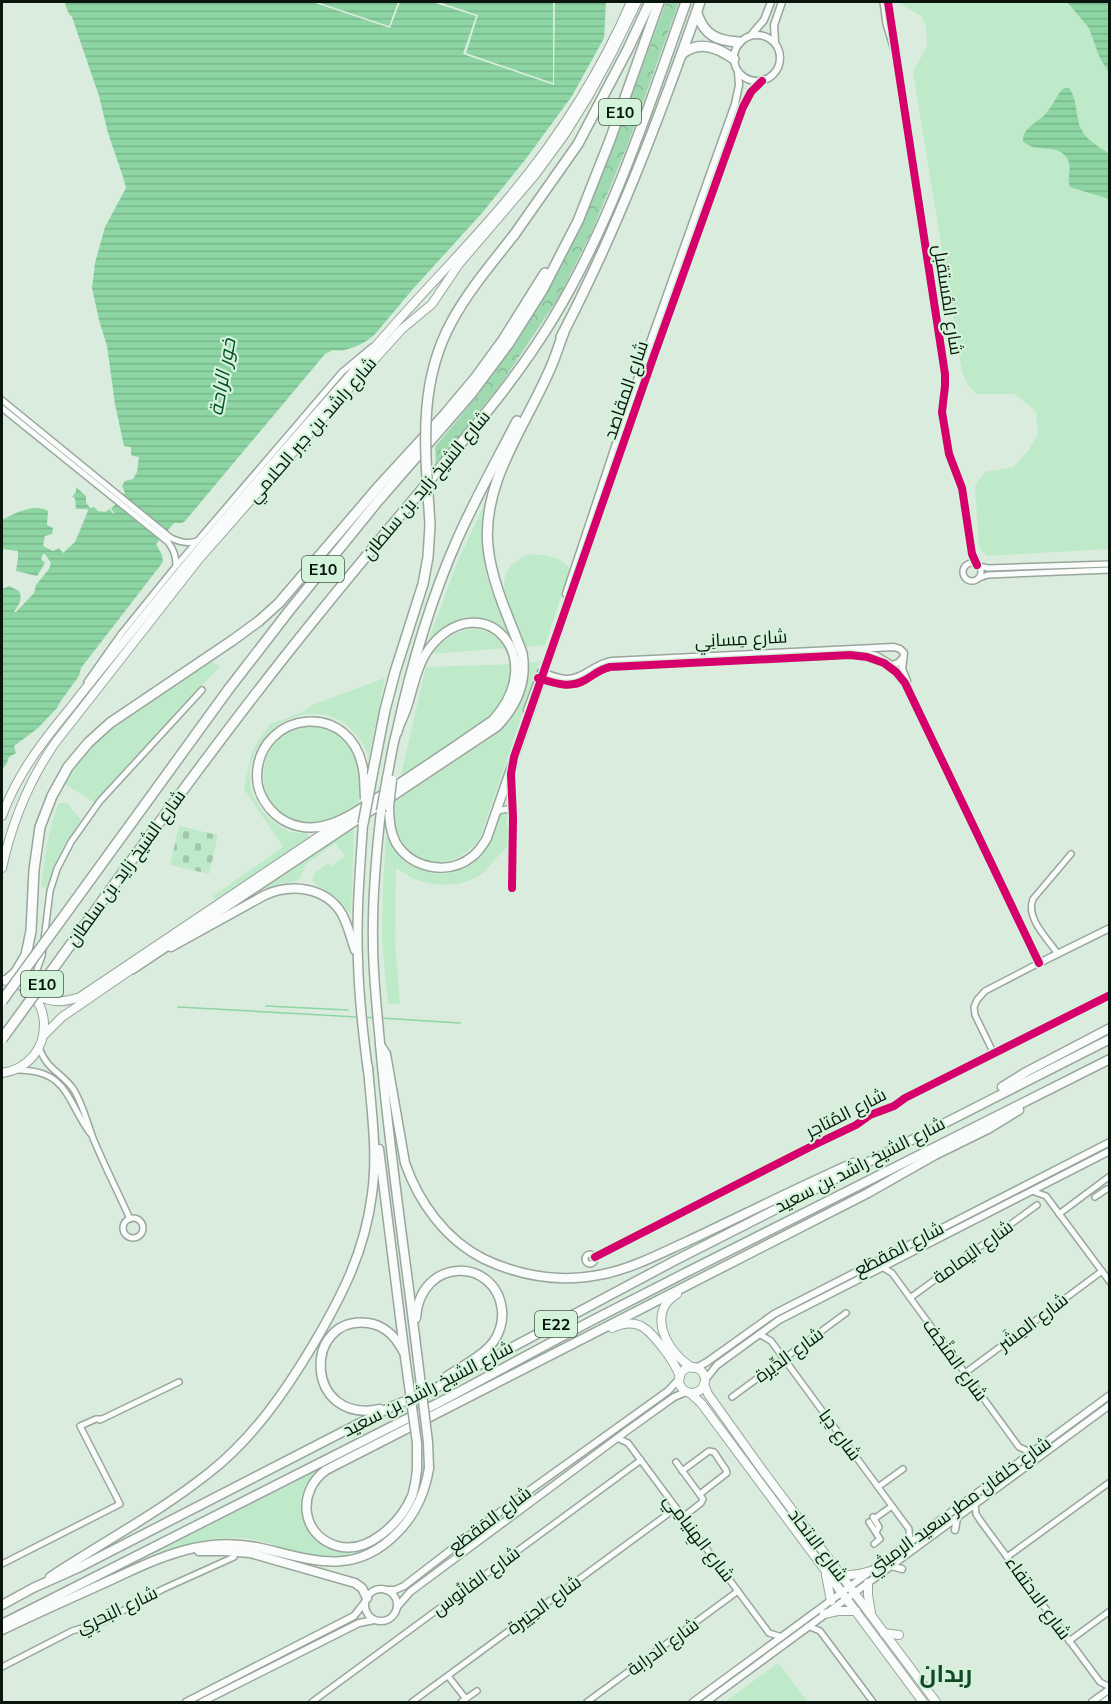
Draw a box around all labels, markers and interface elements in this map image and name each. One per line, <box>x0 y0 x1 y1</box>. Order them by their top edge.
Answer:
road number: E10 <box>599 99 641 125</box>
street label: شارع المُستقبل <box>927 243 969 357</box>
water label: خور الراحة <box>202 335 241 418</box>
street label: شارع المقاصد <box>598 338 654 442</box>
street label: شارع راشد بن جبر الحلامي <box>242 352 384 509</box>
street label: شارع الشيخ زايد بن سلطان <box>356 405 496 565</box>
road number: E10 <box>302 556 344 582</box>
street label: شارع مِسانِي <box>694 625 788 655</box>
street label: شارع الشيخ زايد بن سلطان <box>61 785 191 951</box>
road number: E10 <box>21 971 63 997</box>
street label: شارع المُتاجر <box>801 1082 890 1144</box>
street label: شارع الشيخ راشد بن سعيد <box>771 1112 949 1218</box>
street label: شارع اليَمامة <box>928 1215 1018 1289</box>
street label: شارع المَقطَع <box>850 1216 948 1282</box>
street label: شارع المِشَر <box>992 1288 1073 1357</box>
road number: E22 <box>535 1311 577 1337</box>
street label: شارع المَنْجَف <box>917 1314 993 1406</box>
street label: شارع الدِّيرة <box>750 1322 828 1388</box>
street label: شارع الشيخ راشد بن سعيد <box>339 1336 517 1442</box>
street label: شارع دِبا <box>813 1404 867 1466</box>
street label: شارع خلفان مطر سعيد الرميثي <box>862 1431 1057 1582</box>
street label: شارع المَقطَع <box>444 1481 536 1559</box>
street label: شارع الهِنيامِي <box>656 1489 740 1588</box>
street label: شارع الاتحاد <box>783 1504 853 1586</box>
street label: شارع الفانُوس <box>427 1541 525 1621</box>
street label: شارع الاحتفاء <box>1000 1551 1076 1645</box>
street label: شارع الحِيَيرة <box>502 1570 586 1640</box>
street label: شارع البَحرِي <box>72 1581 162 1641</box>
street label: شارع الدرابة <box>622 1613 704 1681</box>
district label: ربدان <box>920 1658 972 1688</box>

